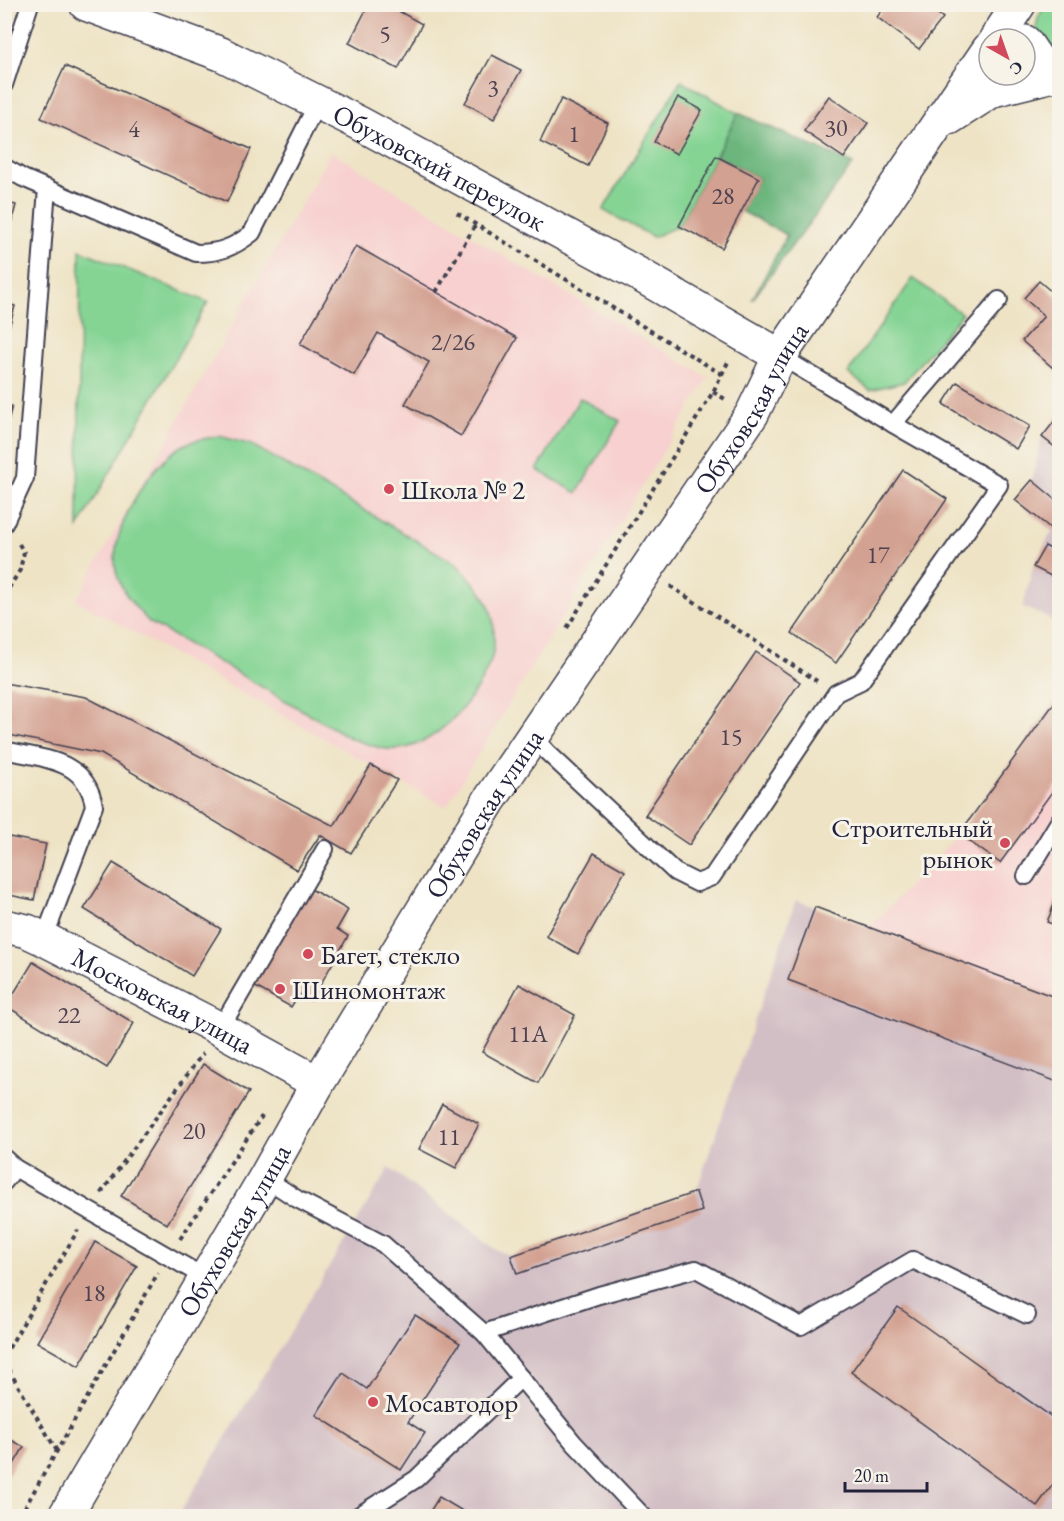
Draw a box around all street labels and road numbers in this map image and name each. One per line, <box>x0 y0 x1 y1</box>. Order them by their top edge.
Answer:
street label: Обуховский переулок <box>327 95 552 238</box>
street label: Обуховская улица <box>685 315 816 500</box>
street label: Обуховская улица <box>417 721 551 905</box>
street label: Московская улица <box>66 939 260 1062</box>
street label: Обуховская улица <box>169 1137 298 1323</box>

